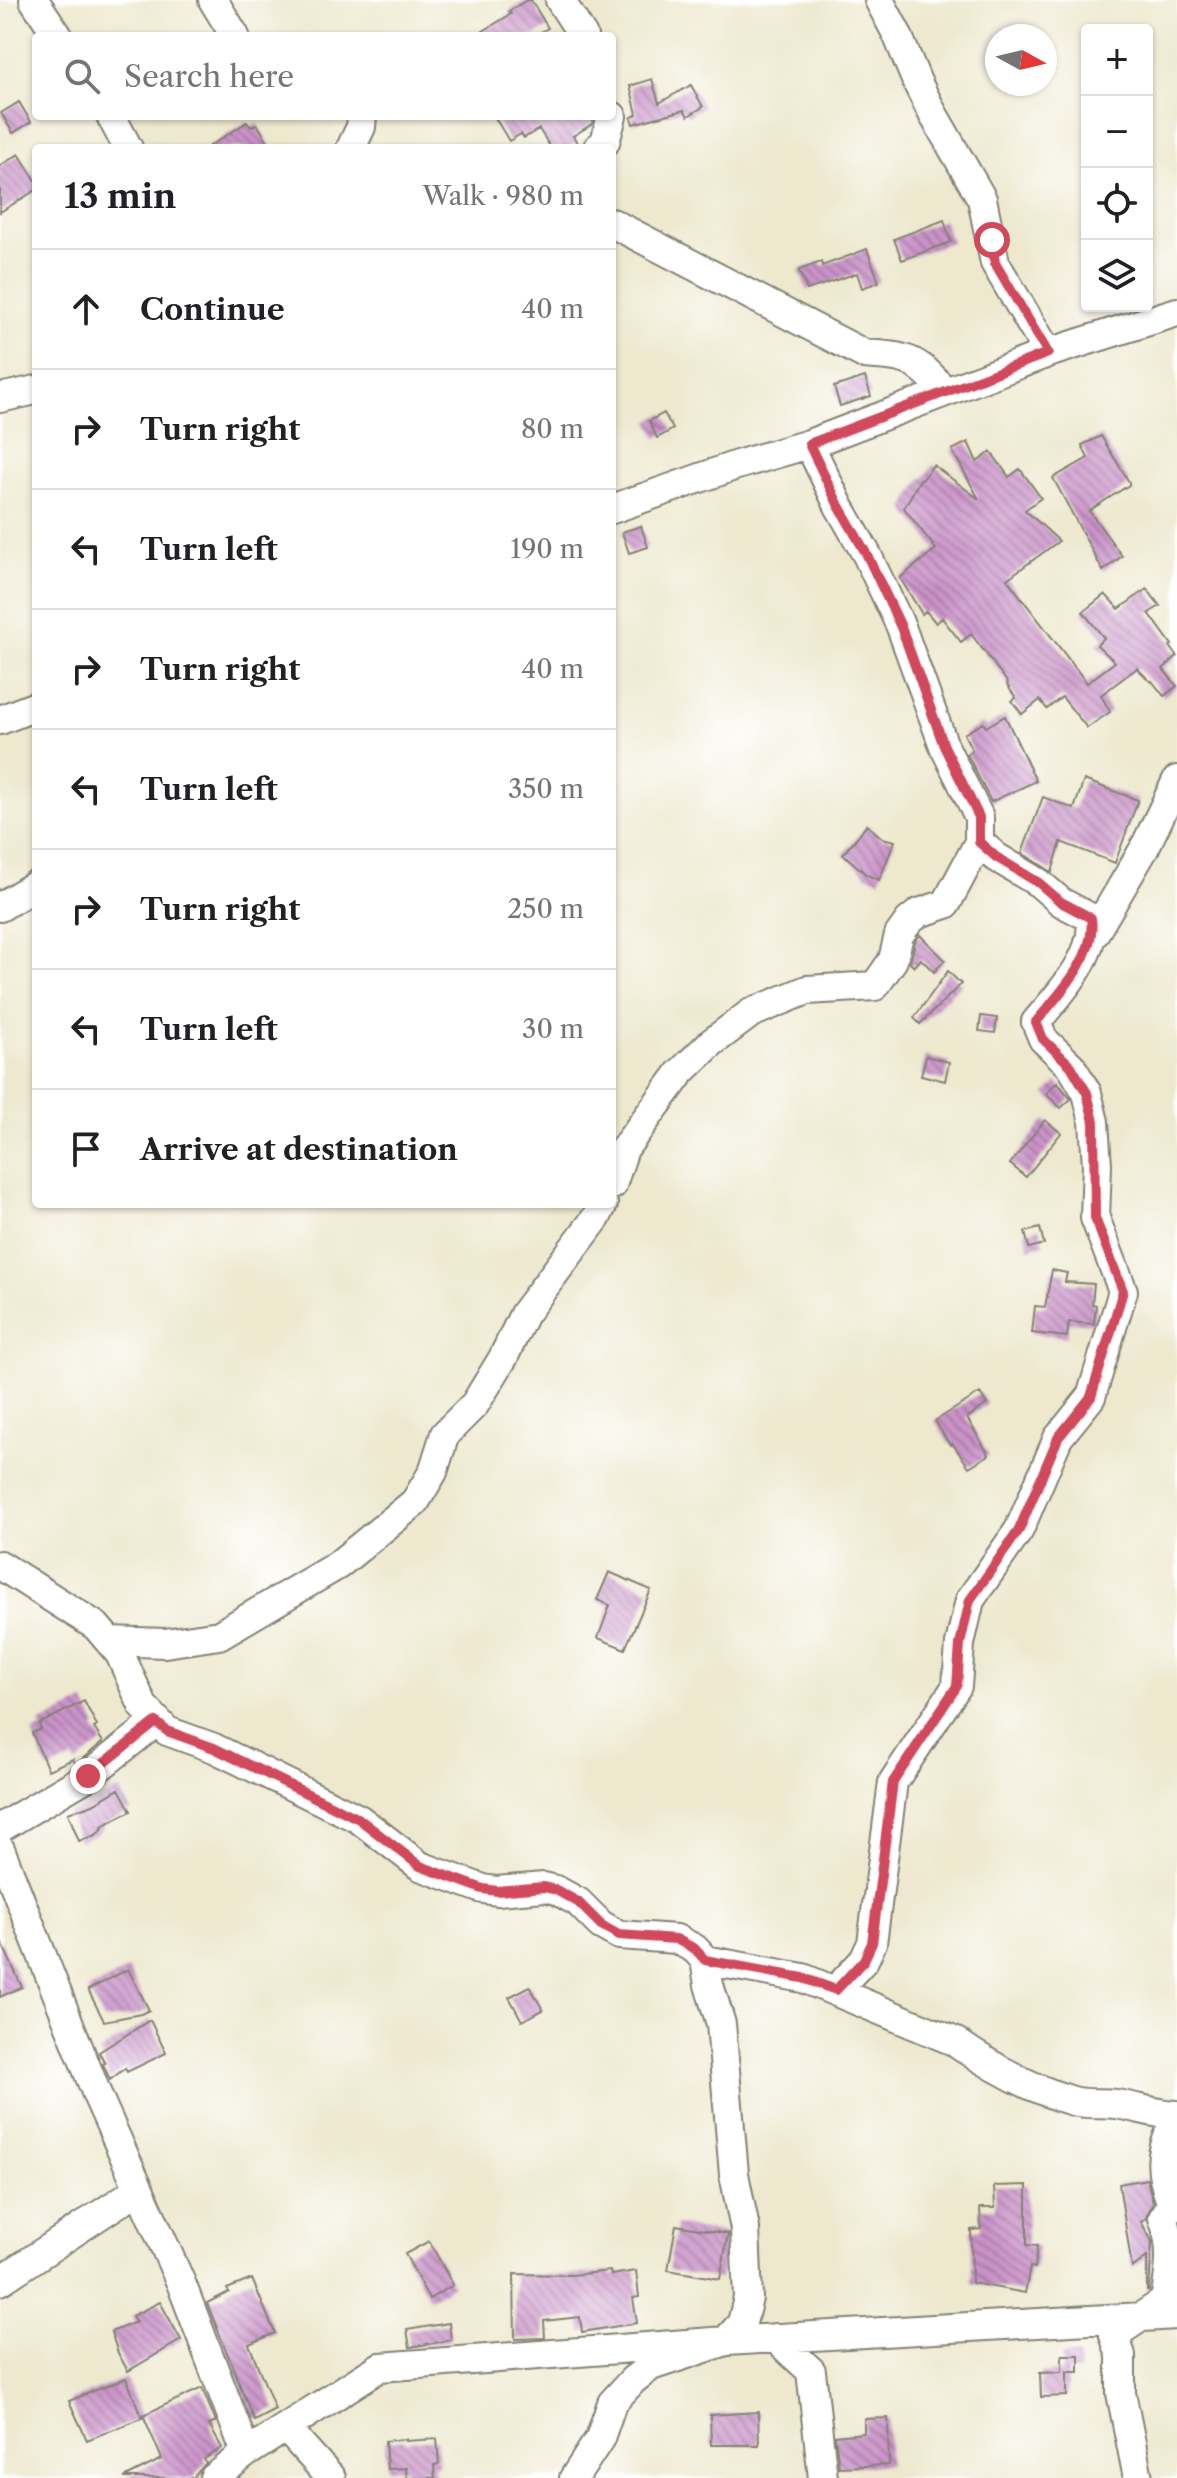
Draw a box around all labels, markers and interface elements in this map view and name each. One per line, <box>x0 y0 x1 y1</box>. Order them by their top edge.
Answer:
north arrow <box>985 24 1057 96</box>
map controls <box>1081 24 1153 312</box>
button: + <box>1081 24 1153 96</box>
search box <box>32 32 616 120</box>
icon: search <box>60 54 104 98</box>
text: Search here <box>124 58 294 95</box>
button: − <box>1081 96 1153 168</box>
button: locate <box>1081 168 1153 240</box>
text: 13 min <box>64 175 176 217</box>
text: Walk · 980 m <box>422 180 584 212</box>
route start <box>974 222 1010 258</box>
button: layers <box>1081 240 1153 312</box>
icon: ahead <box>64 287 108 331</box>
text: Continue <box>140 291 285 328</box>
text: 40 m <box>521 293 584 325</box>
icon: right <box>64 407 108 451</box>
text: Turn right <box>140 411 300 448</box>
text: 80 m <box>521 413 584 445</box>
icon: left <box>64 527 108 571</box>
text: Turn left <box>140 531 277 568</box>
text: 190 m <box>510 533 584 565</box>
icon: right <box>64 647 108 691</box>
text: Turn right <box>140 651 300 688</box>
text: 40 m <box>521 653 584 685</box>
icon: left <box>64 767 108 811</box>
text: Turn left <box>140 771 277 808</box>
text: 350 m <box>508 773 584 805</box>
icon: right <box>64 887 108 931</box>
text: Turn right <box>140 891 300 928</box>
text: 250 m <box>507 893 584 925</box>
icon: left <box>64 1007 108 1051</box>
text: Turn left <box>140 1011 277 1048</box>
text: 30 m <box>522 1013 584 1045</box>
icon: arrive <box>64 1127 108 1171</box>
text: Arrive at destination <box>140 1131 458 1168</box>
route end <box>70 1758 106 1794</box>

